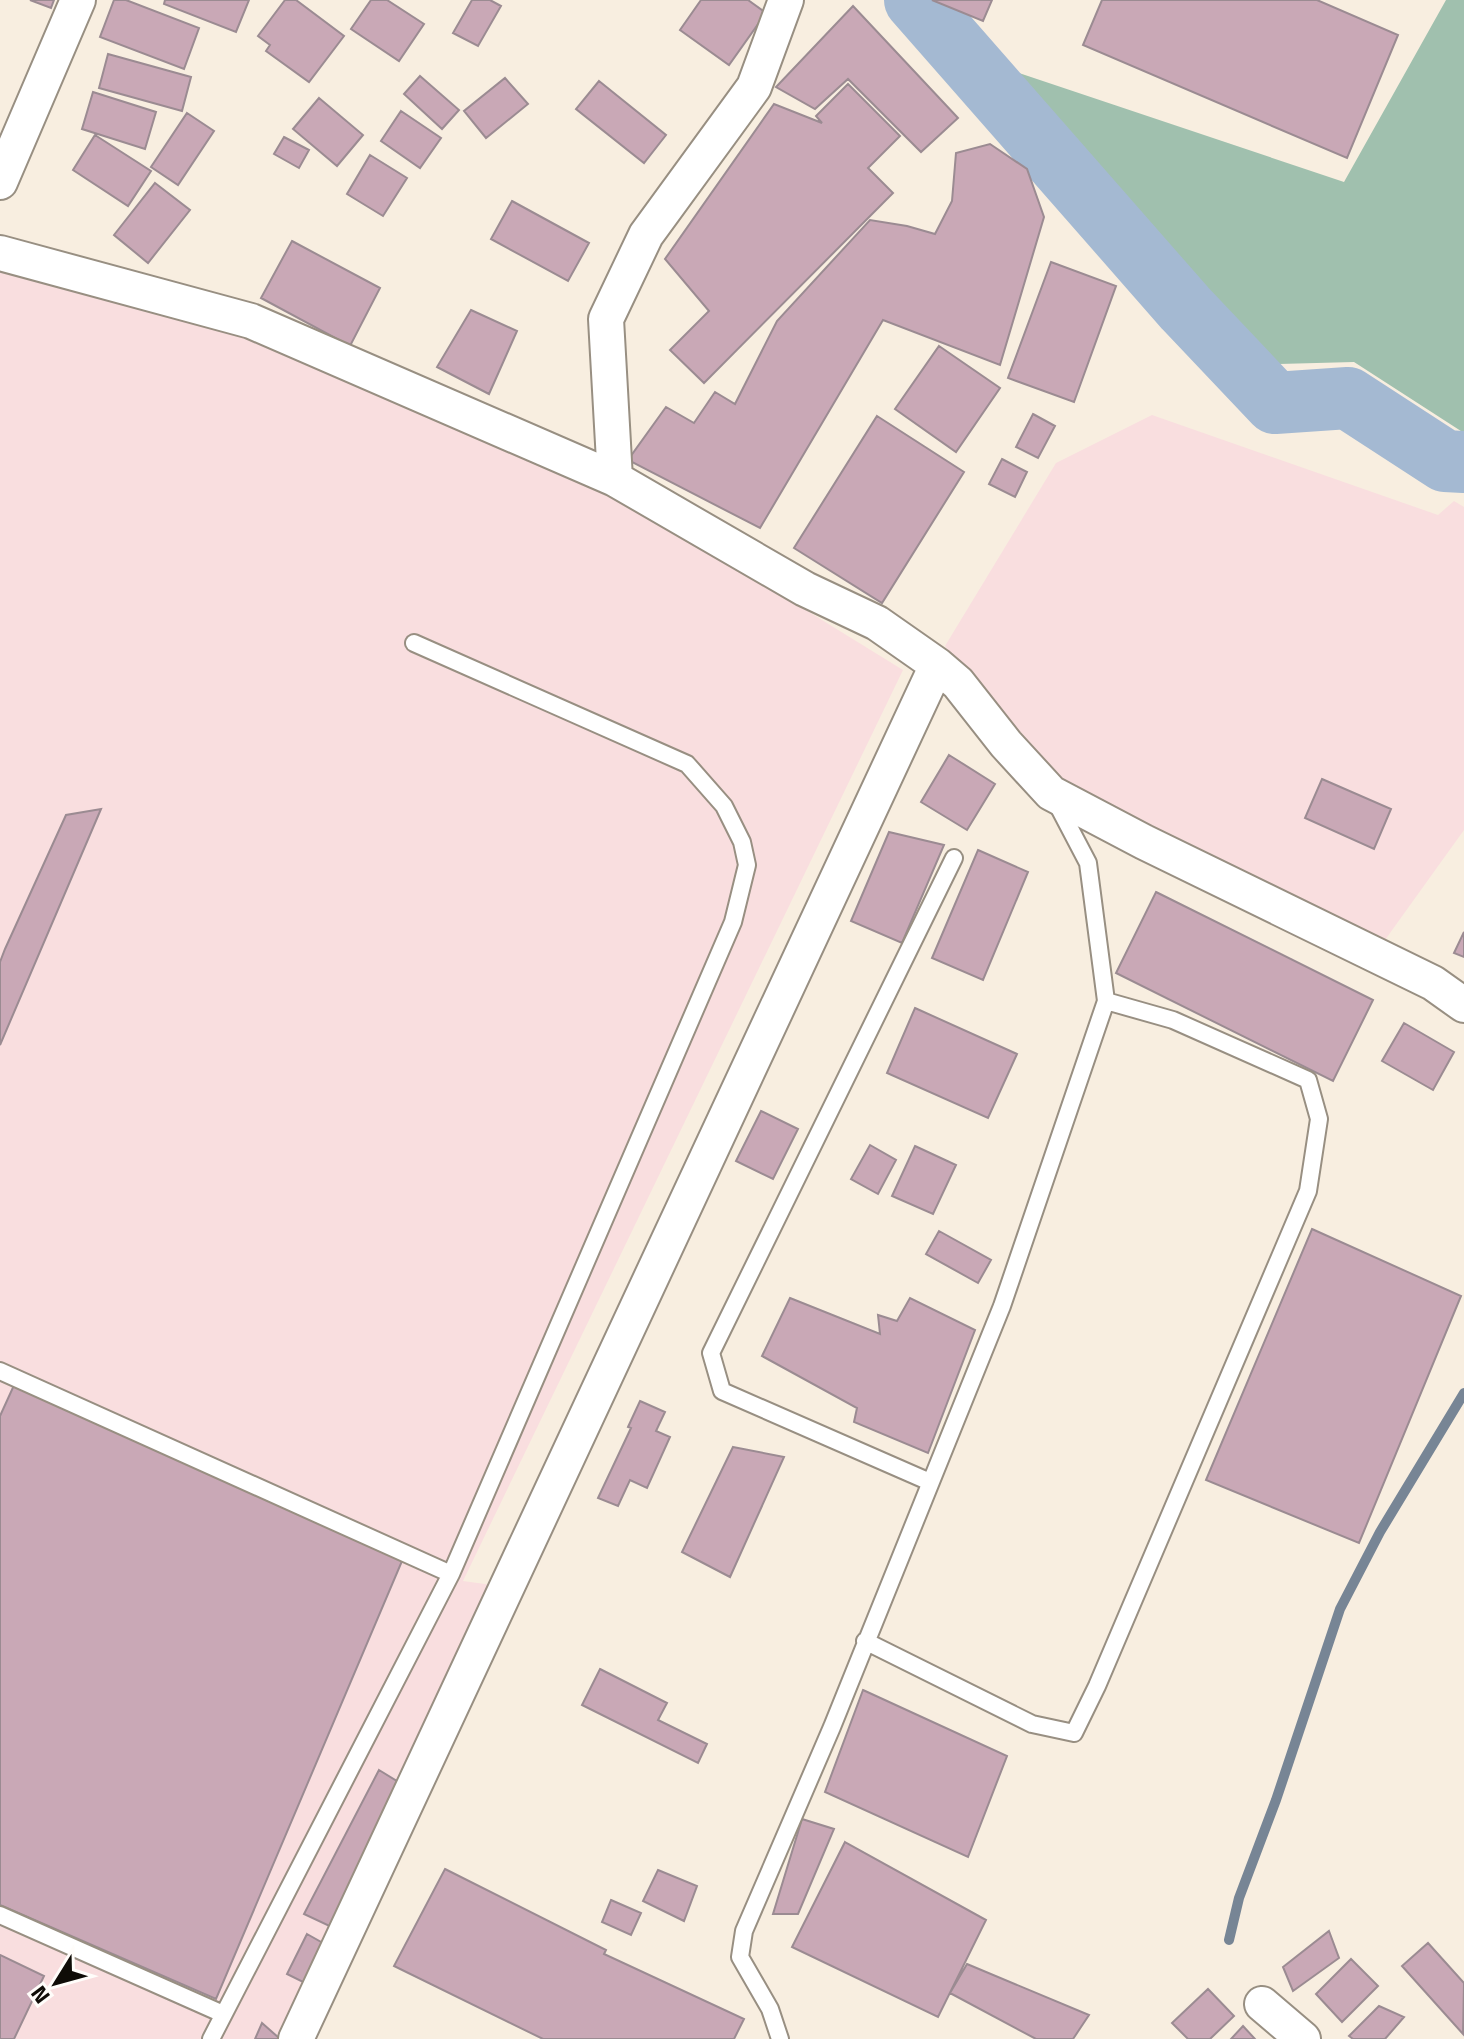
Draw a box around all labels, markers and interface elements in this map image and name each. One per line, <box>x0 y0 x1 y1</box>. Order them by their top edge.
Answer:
north arrow <box>16 1943 96 2023</box>
text: N <box>22 1979 58 2011</box>

